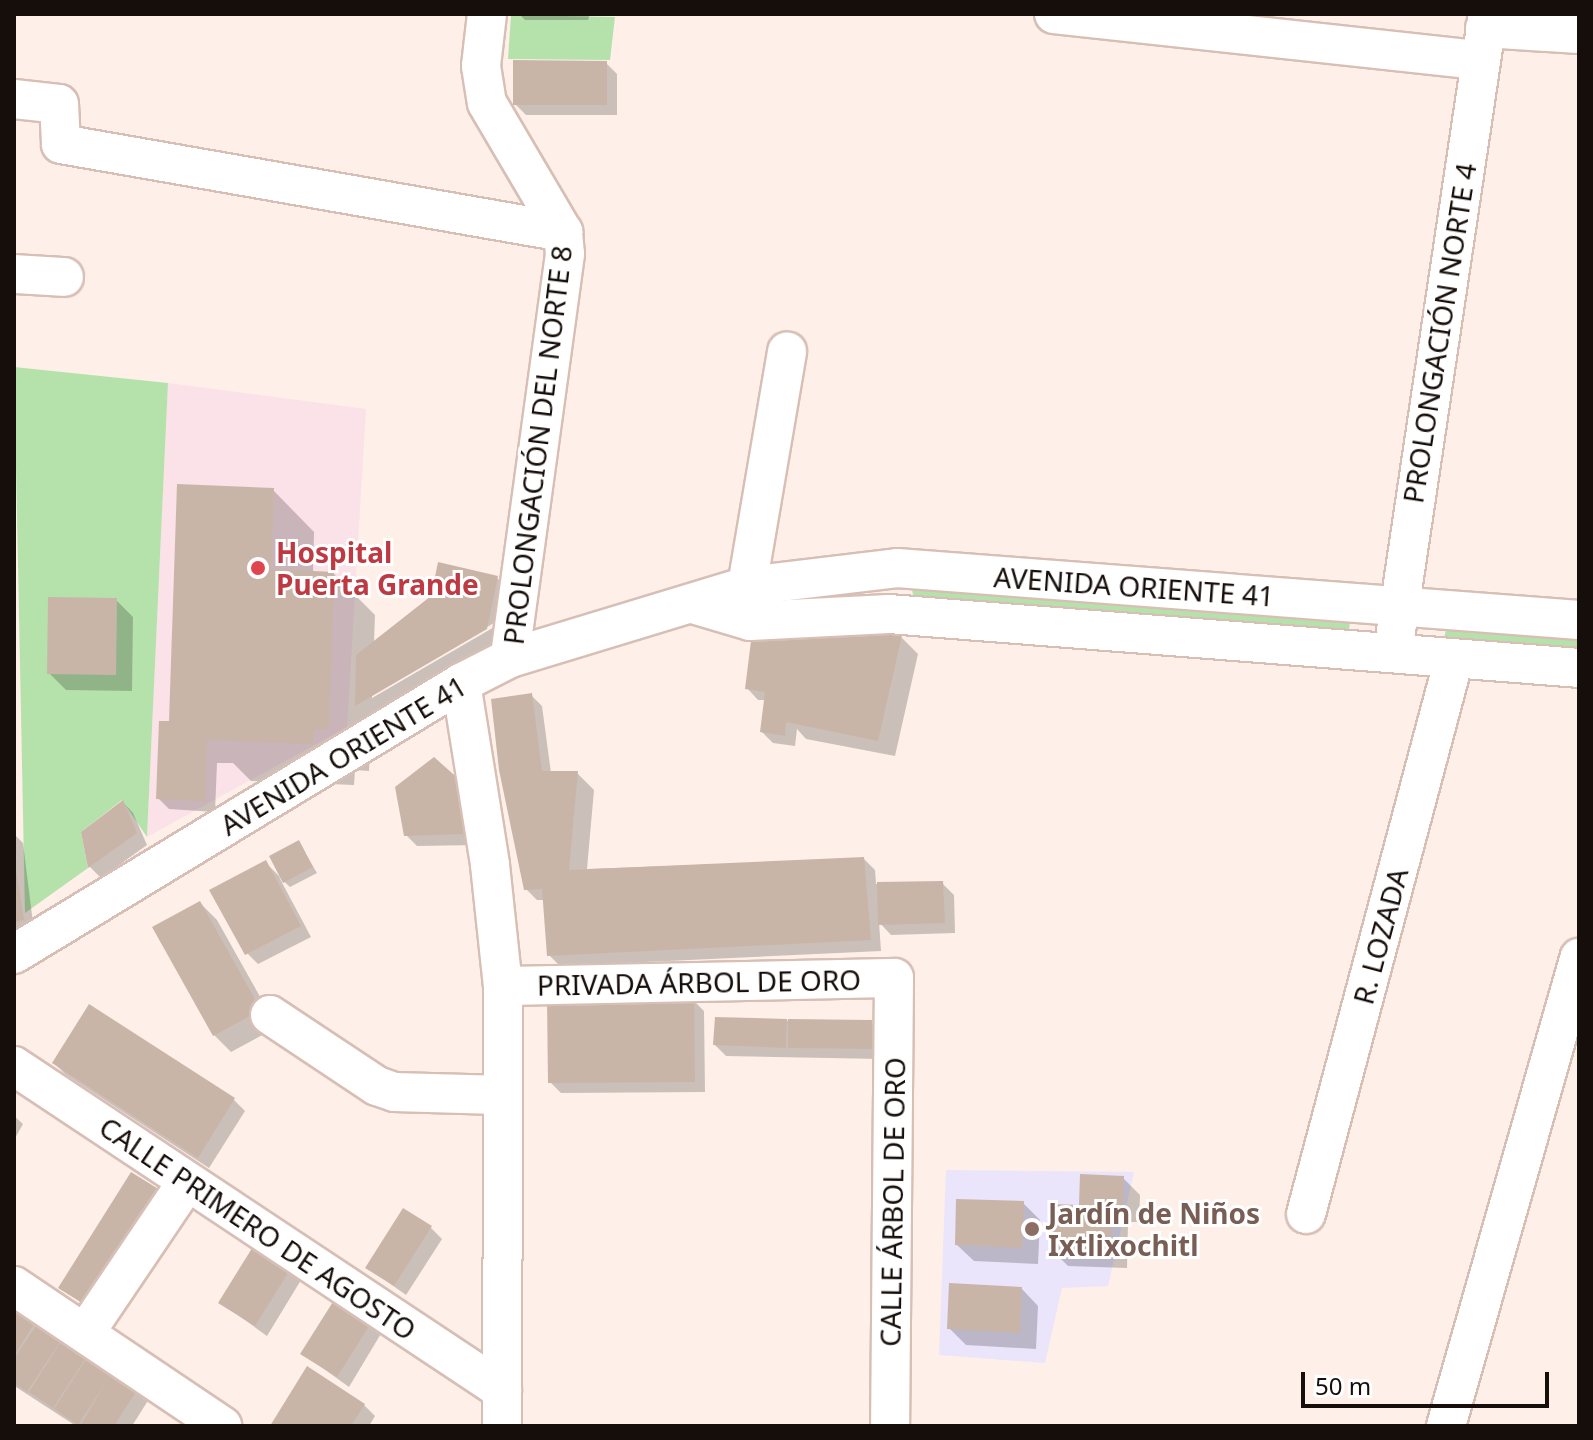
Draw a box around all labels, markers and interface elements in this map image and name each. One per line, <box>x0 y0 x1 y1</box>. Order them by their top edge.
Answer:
street label: PROLONGACIÓN NORTE 4 <box>1396 161 1482 505</box>
street label: PROLONGACIÓN DEL NORTE 8 <box>496 244 578 646</box>
place label: Hospital Puerta Grande <box>276 535 479 601</box>
marker: Hospital Puerta Grande <box>247 557 269 579</box>
street label: AVENIDA ORIENTE 41 <box>993 559 1275 613</box>
street label: AVENIDA ORIENTE 41 <box>214 668 472 842</box>
street label: R. LOZADA <box>1346 864 1414 1008</box>
street label: PRIVADA ÁRBOL DE ORO <box>537 962 861 1002</box>
street label: CALLE ÁRBOL DE ORO <box>873 1057 911 1347</box>
street label: CALLE PRIMERO DE AGOSTO <box>93 1109 423 1347</box>
place label: Jardín de Niños Ixtlixochitl <box>1048 1196 1260 1262</box>
marker: Jardín de Niños Ixtlixochitl <box>1023 1220 1041 1238</box>
scale bar <box>1305 1356 1553 1406</box>
text: 50 m <box>1315 1369 1371 1402</box>

